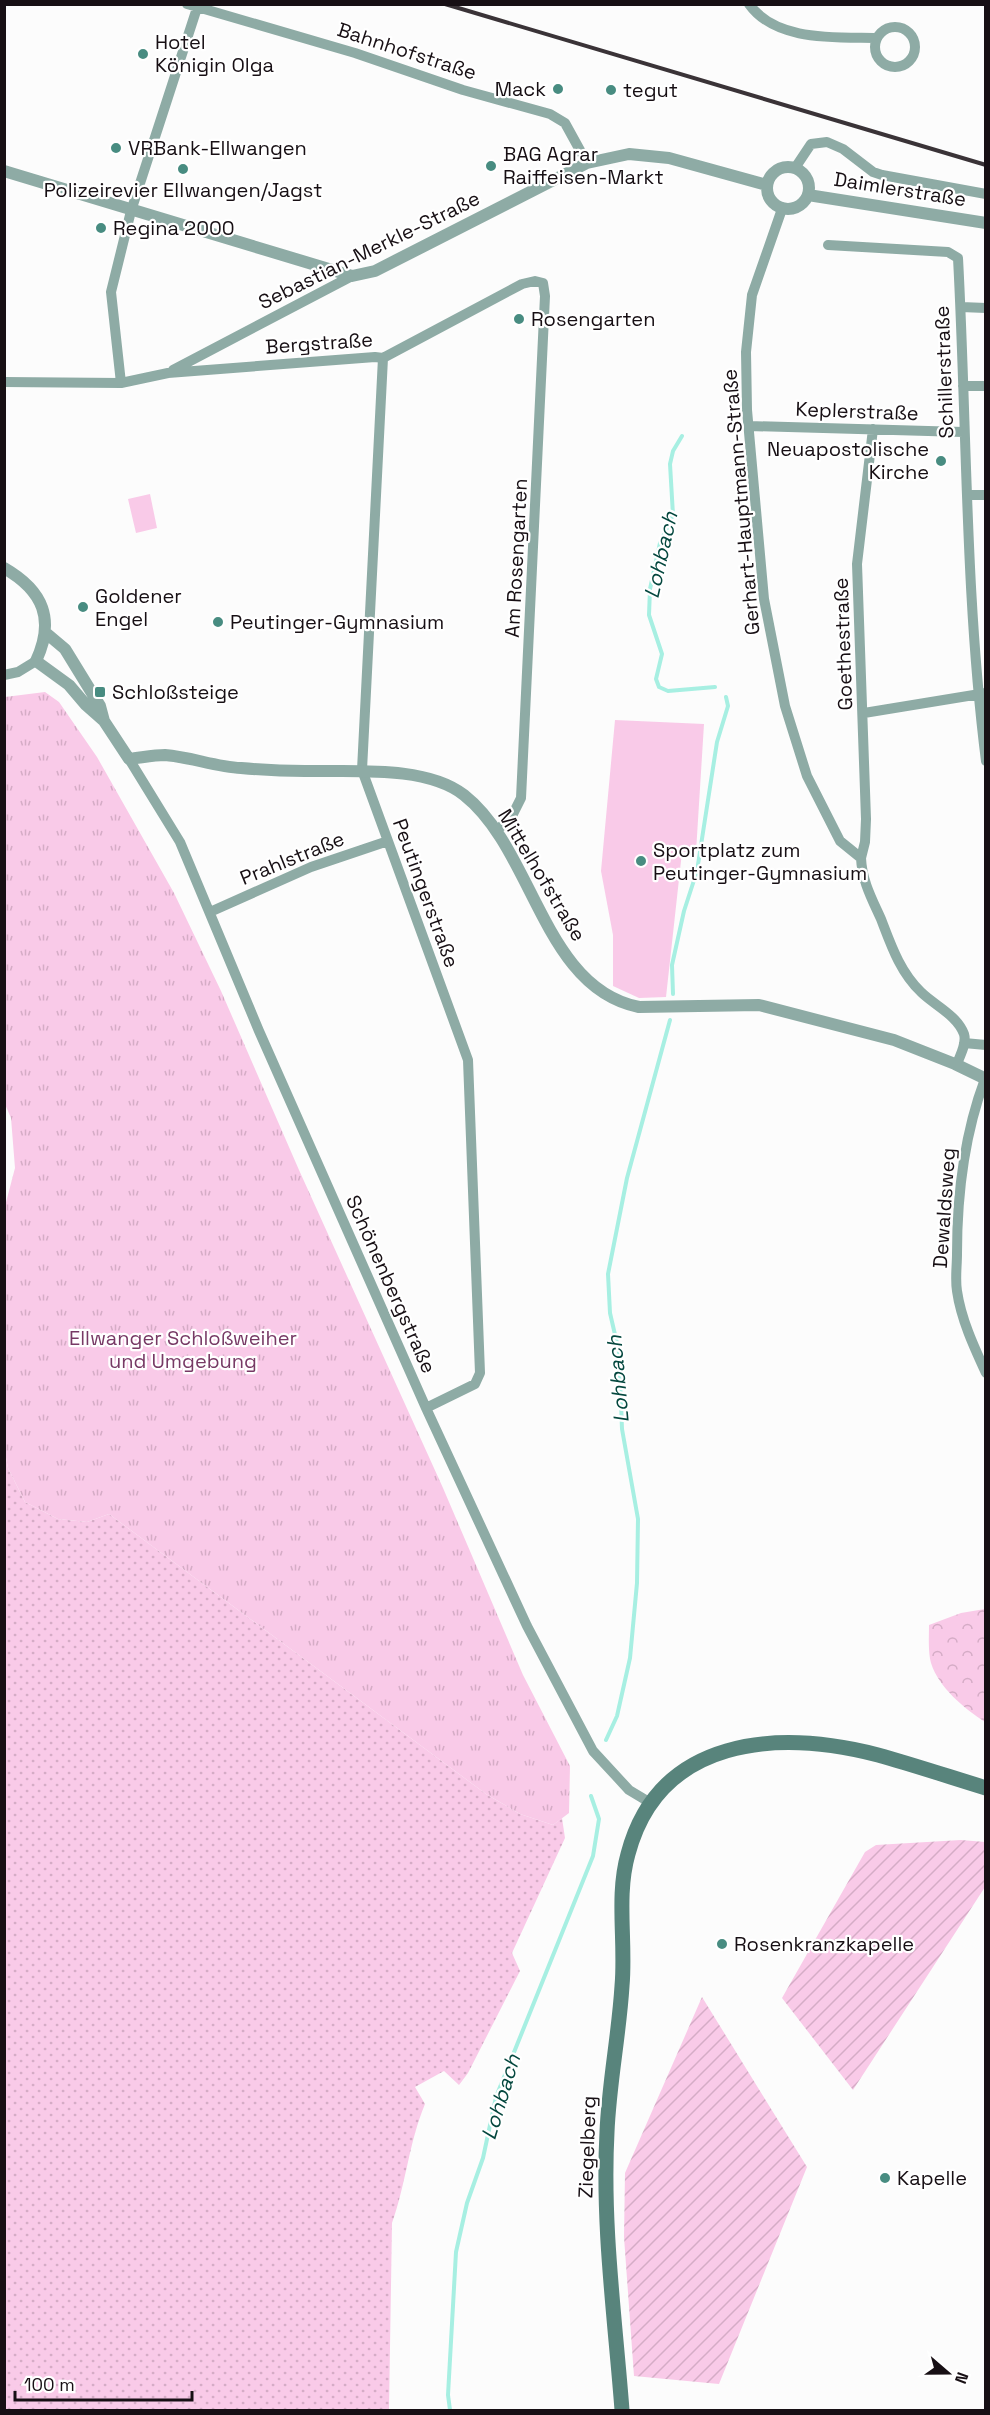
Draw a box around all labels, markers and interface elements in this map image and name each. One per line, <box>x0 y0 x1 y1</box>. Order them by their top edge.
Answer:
street label: Bahnhofstraße <box>334 16 480 86</box>
place label: Hotel Königin Olga <box>155 29 274 78</box>
marker: Hotel Königin Olga <box>136 47 150 61</box>
place label: Mack <box>495 76 546 102</box>
place label: tegut <box>623 77 678 103</box>
marker: Mack <box>551 82 565 96</box>
marker: tegut <box>604 83 618 97</box>
place label: VRBank-Ellwangen <box>128 135 307 161</box>
marker: VRBank-Ellwangen <box>109 141 123 155</box>
place label: BAG Agrar Raiffeisen-Markt <box>503 141 664 190</box>
marker: BAG Agrar Raiffeisen-Markt <box>484 159 498 173</box>
marker: Polizeirevier Ellwangen/Jagst <box>176 162 190 176</box>
street label: Daimlerstraße <box>832 166 968 212</box>
place label: Polizeirevier Ellwangen/Jagst <box>44 177 322 203</box>
street label: Sebastian-Merkle-Straße <box>254 185 484 315</box>
place label: Regina 2000 <box>113 215 235 241</box>
marker: Regina 2000 <box>94 221 108 235</box>
street label: Schillerstraße <box>929 305 959 439</box>
place label: Rosengarten <box>531 306 655 332</box>
marker: Rosengarten <box>512 312 526 326</box>
street label: Bergstraße <box>264 326 374 360</box>
street label: Gerhart-Hauptmann-Straße <box>716 368 766 636</box>
street label: Keplerstraße <box>795 396 919 426</box>
place label: Neuapostolische Kirche <box>767 436 929 485</box>
marker: Neuapostolische Kirche <box>934 454 948 468</box>
street label: Am Rosengarten <box>499 478 533 638</box>
water label: Lohbach <box>637 508 684 601</box>
street label: Goethestraße <box>828 577 858 711</box>
place label: Goldener Engel <box>95 583 182 632</box>
marker: Goldener Engel <box>76 600 90 614</box>
place label: Peutinger-Gymnasium <box>230 609 444 635</box>
marker: Peutinger-Gymnasium <box>211 615 225 629</box>
place label: Schloßsteige <box>112 679 239 705</box>
marker: Schloßsteige <box>93 685 107 699</box>
street label: Mittelhofstraße <box>492 804 592 946</box>
street label: Peutingerstraße <box>387 815 465 971</box>
street label: Prahlstraße <box>236 825 348 891</box>
place label: Sportplatz zum Peutinger-Gymnasium <box>653 837 867 886</box>
marker: Sportplatz zum Peutinger-Gymnasium <box>634 854 648 868</box>
street label: Dewaldsweg <box>927 1147 961 1269</box>
street label: Schönenbergstraße <box>340 1191 442 1377</box>
park label: Ellwanger Schloßweiher und Umgebung <box>69 1325 297 1374</box>
water label: Lohbach <box>600 1333 635 1424</box>
place label: Rosenkranzkapelle <box>734 1931 914 1957</box>
marker: Rosenkranzkapelle <box>715 1937 729 1951</box>
water label: Lohbach <box>475 2050 527 2143</box>
street label: Ziegelberg <box>572 2095 602 2199</box>
place label: Kapelle <box>897 2165 967 2191</box>
marker: Kapelle <box>878 2171 892 2185</box>
north arrow <box>918 2343 978 2403</box>
scale bar <box>15 2364 192 2402</box>
text: N <box>950 2369 973 2387</box>
text: 100 m <box>24 2373 75 2396</box>

